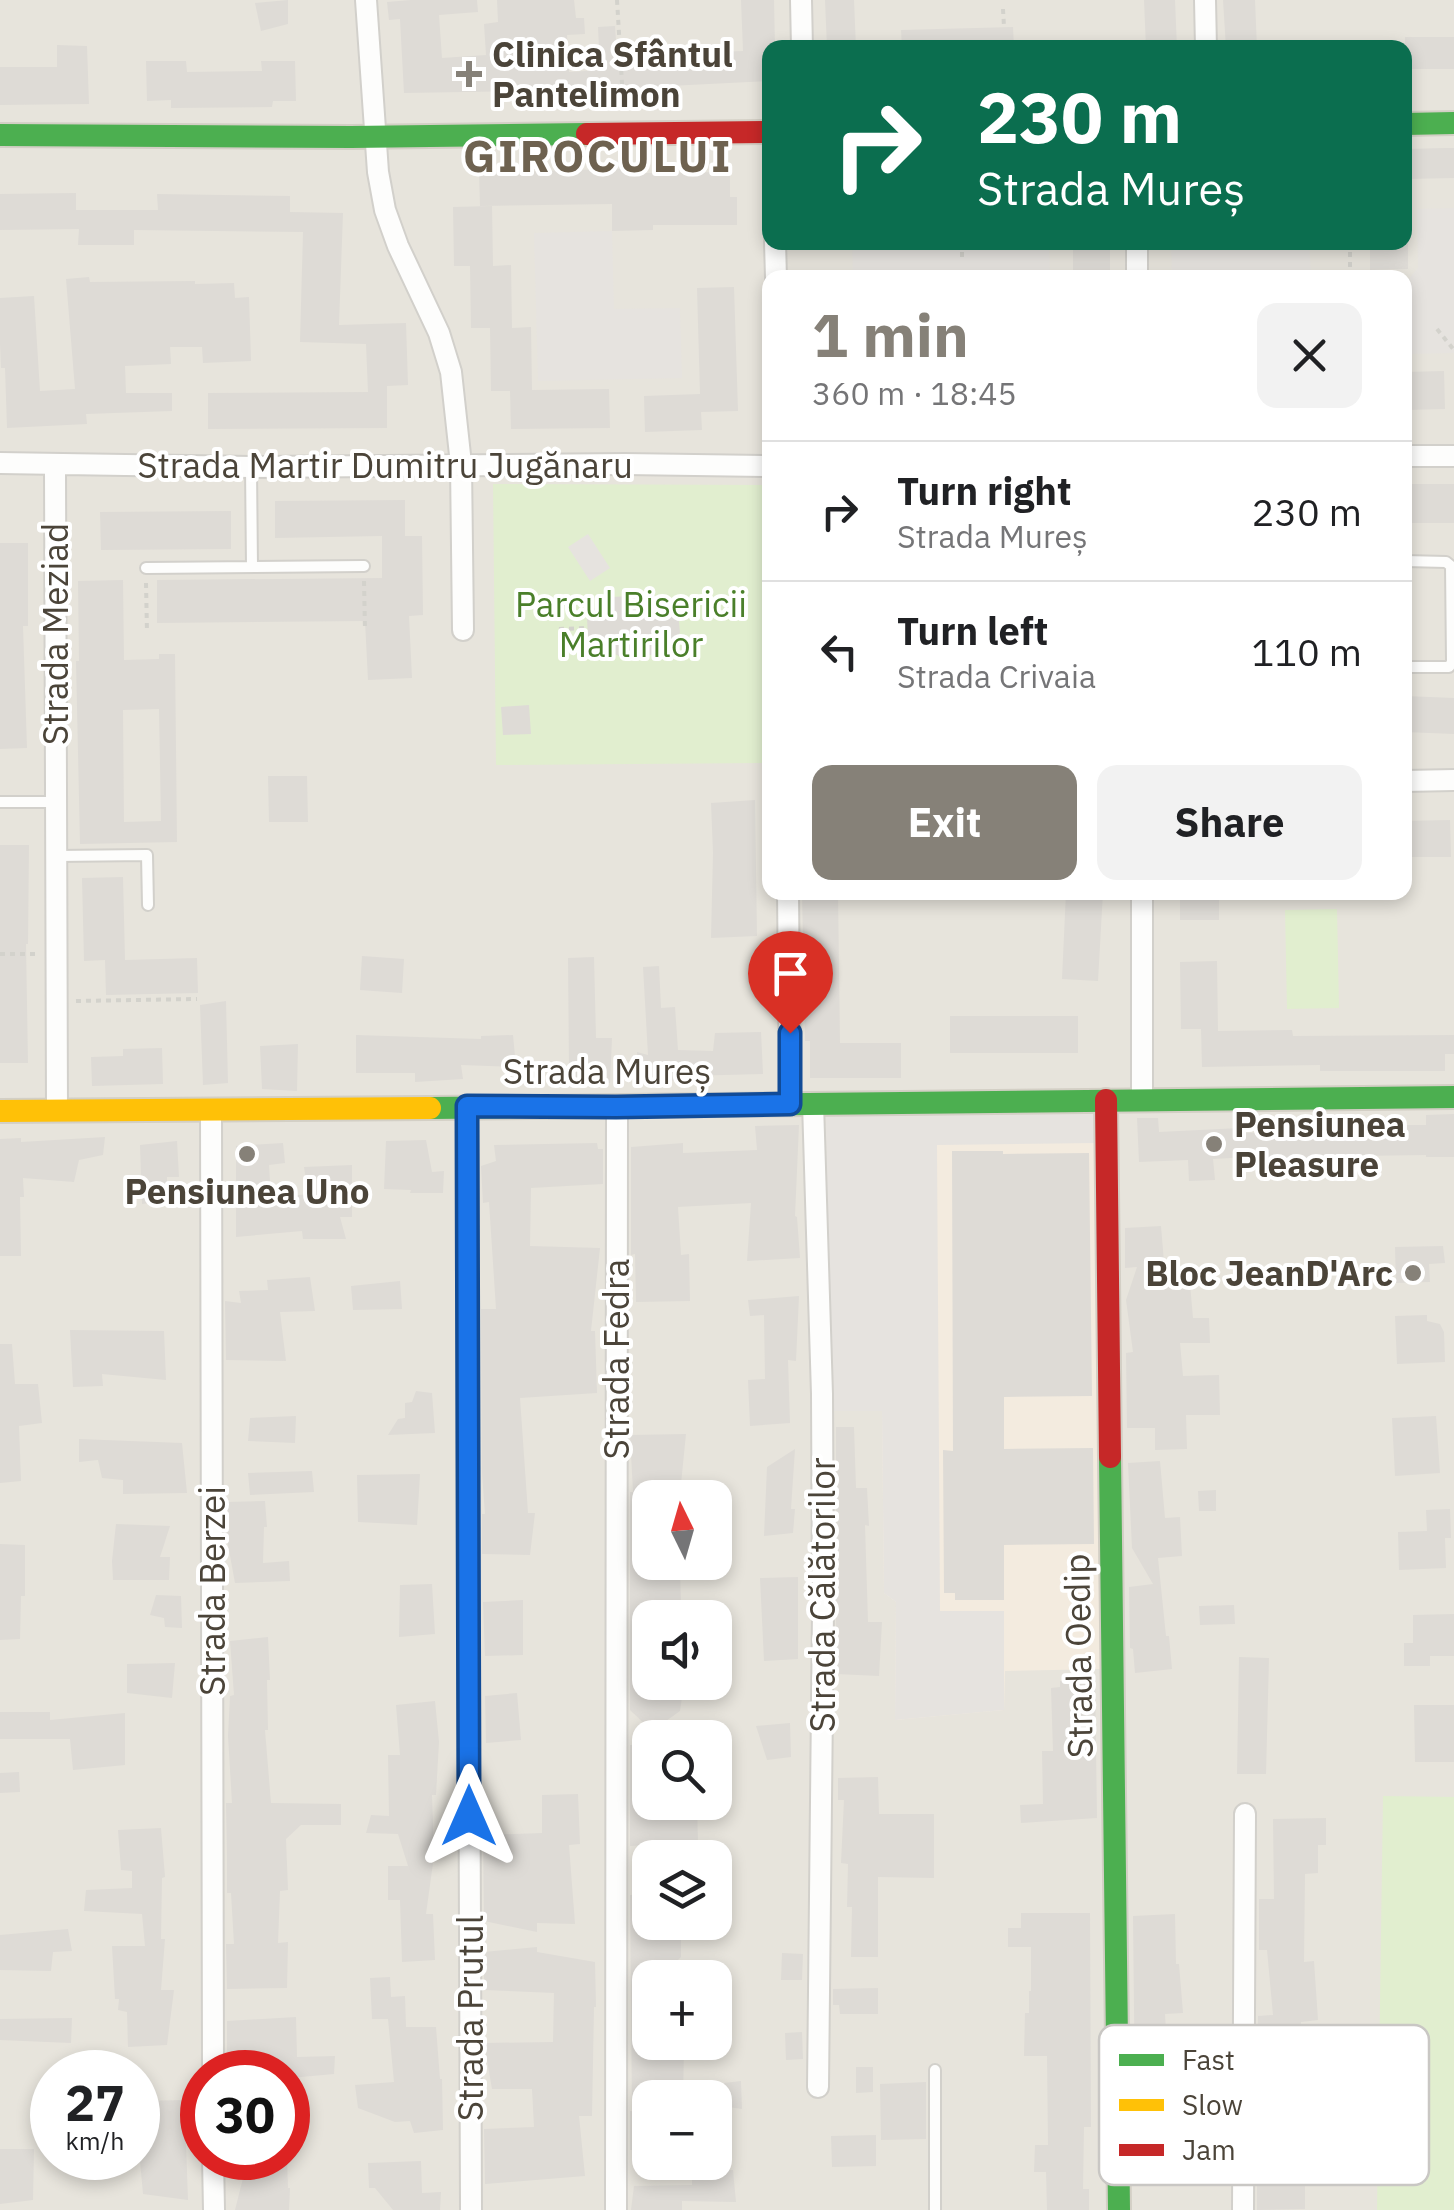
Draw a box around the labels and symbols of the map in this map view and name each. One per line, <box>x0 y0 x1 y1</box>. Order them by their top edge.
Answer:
place label: Clinica Sfântul Pantelimon <box>492 31 733 117</box>
marker: Clinica Sfântul Pantelimon <box>456 61 482 87</box>
district label: GIROCULUI <box>463 126 733 184</box>
street label: Strada Martir Dumitru Jugănaru <box>137 442 633 488</box>
street label: Strada Meziad <box>32 523 78 745</box>
park label: Parcul Bisericii Martirilor <box>515 581 747 667</box>
pin <box>748 931 833 1034</box>
street label: Strada Mureș <box>503 1048 711 1094</box>
place label: Pensiunea Pleasure <box>1234 1101 1406 1187</box>
marker: Pensiunea Pleasure <box>1203 1133 1225 1155</box>
marker: Pensiunea Uno <box>236 1143 258 1165</box>
place label: Pensiunea Uno <box>125 1168 369 1214</box>
place label: Bloc JeanD'Arc <box>1145 1250 1393 1296</box>
street label: Strada Fedra <box>593 1259 639 1459</box>
marker: Bloc JeanD'Arc <box>1402 1262 1424 1284</box>
street label: Strada Călătorilor <box>799 1457 845 1733</box>
north arrow <box>632 1480 732 1580</box>
street label: Strada Berzei <box>189 1486 235 1696</box>
street label: Strada Oedip <box>1053 1553 1103 1759</box>
position arrow <box>417 1764 521 1868</box>
street label: Strada Prutul <box>447 1915 493 2121</box>
legend <box>1099 2025 1429 2185</box>
text: Fast <box>1182 2041 1235 2078</box>
speed limit sign: 30 <box>180 2050 310 2180</box>
text: Slow <box>1182 2086 1243 2123</box>
text: Jam <box>1182 2131 1236 2168</box>

